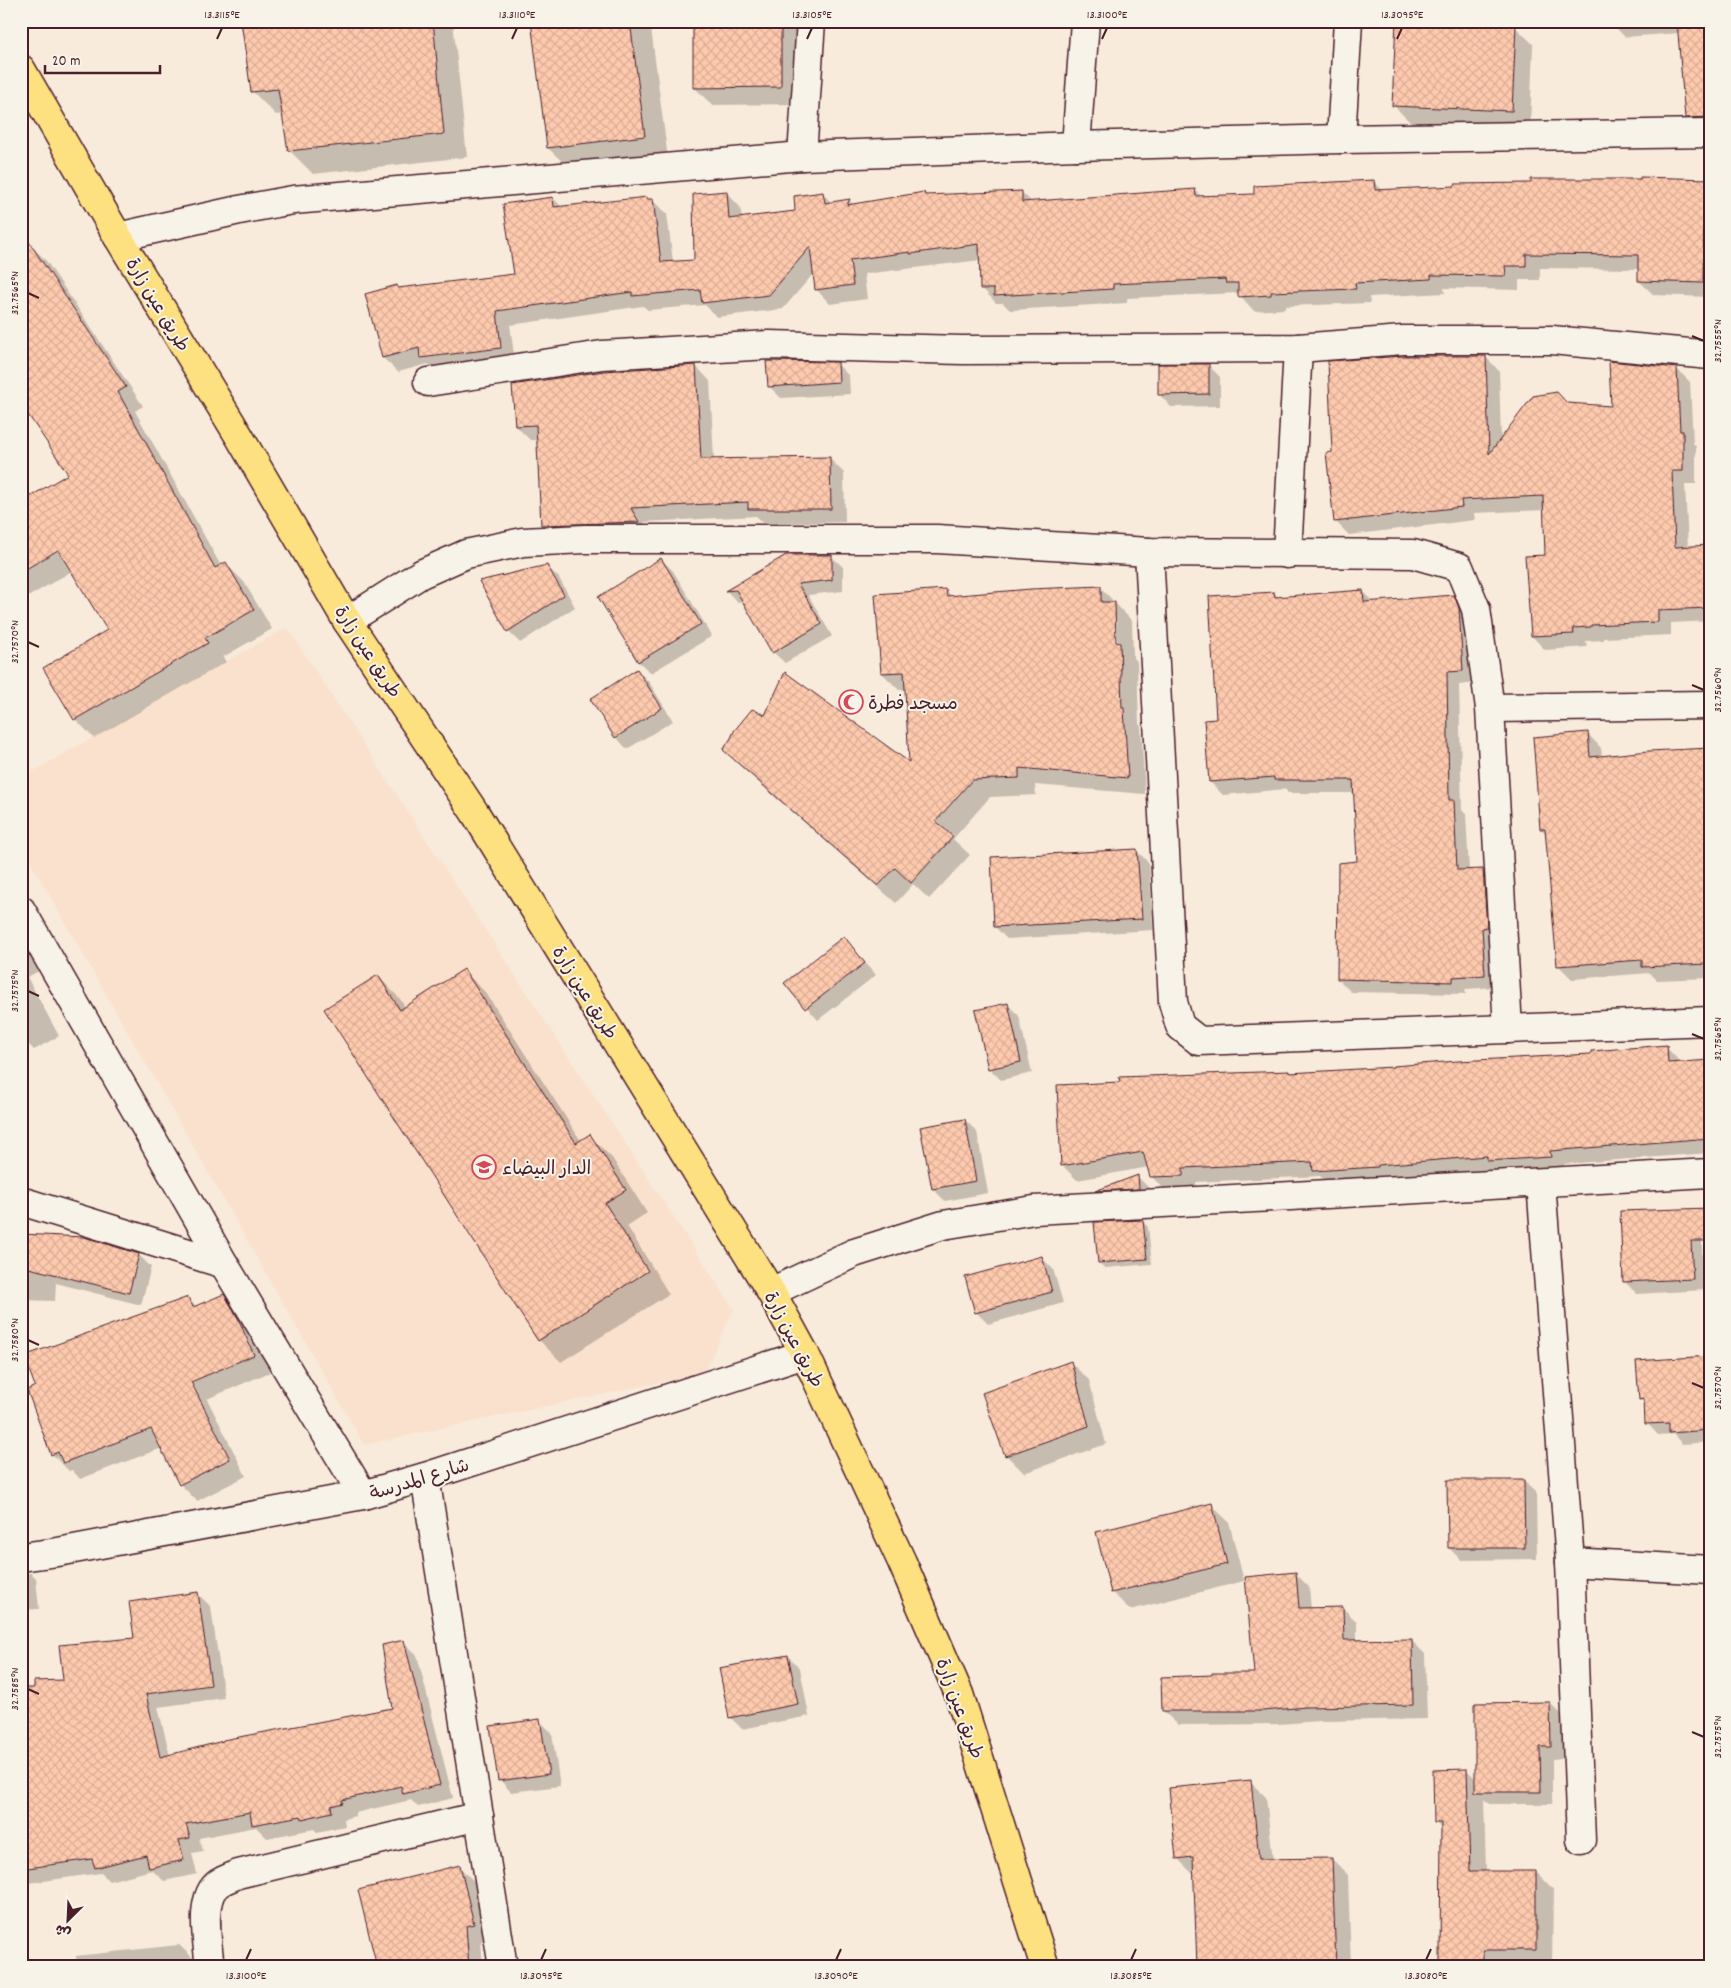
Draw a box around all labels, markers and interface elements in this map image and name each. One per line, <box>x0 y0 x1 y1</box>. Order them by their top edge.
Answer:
text: 13.3115°E <box>204 7 240 24</box>
text: 13.3110°E <box>499 7 536 24</box>
text: 13.3105°E <box>792 7 832 24</box>
text: 13.3100°E <box>1087 7 1128 24</box>
text: 13.3095°E <box>1381 7 1424 24</box>
scale bar <box>45 42 160 74</box>
text: 20 m <box>52 51 80 73</box>
street label: طريق عين زارة <box>117 253 195 358</box>
text: 32.7565°N <box>7 271 24 315</box>
text: 32.7555°N <box>1710 319 1727 363</box>
street label: طريق عين زارة <box>326 601 406 705</box>
text: 32.7570°N <box>7 620 24 664</box>
text: 32.7560°N <box>1710 667 1727 712</box>
mosque icon: مسجد فطرة <box>838 689 864 715</box>
place label: مسجد فطرة <box>868 692 958 719</box>
street label: طريق عين زارة <box>544 942 623 1046</box>
text: 32.7575°N <box>7 970 24 1012</box>
text: 32.7565°N <box>1710 1017 1727 1061</box>
school or university icon: الدار البيضاء <box>471 1154 497 1180</box>
place label: الدار البيضاء <box>502 1157 591 1184</box>
street label: طريق عين زارة <box>755 1288 829 1394</box>
text: 32.7580°N <box>7 1318 24 1362</box>
text: 32.7570°N <box>1710 1366 1727 1410</box>
street label: شارع المدرسة <box>367 1453 473 1509</box>
street label: طريق عين زارة <box>927 1655 989 1764</box>
text: 32.7585°N <box>7 1668 24 1710</box>
text: 32.7575°N <box>1710 1716 1727 1758</box>
north arrow <box>42 1896 92 1946</box>
text: ش <box>52 1918 75 1942</box>
text: 13.3100°E <box>226 1968 267 1985</box>
text: 13.3095°E <box>520 1968 563 1985</box>
text: 13.3090°E <box>814 1968 858 1985</box>
text: 13.3085°E <box>1110 1968 1152 1985</box>
text: 13.3080°E <box>1405 1968 1448 1985</box>

